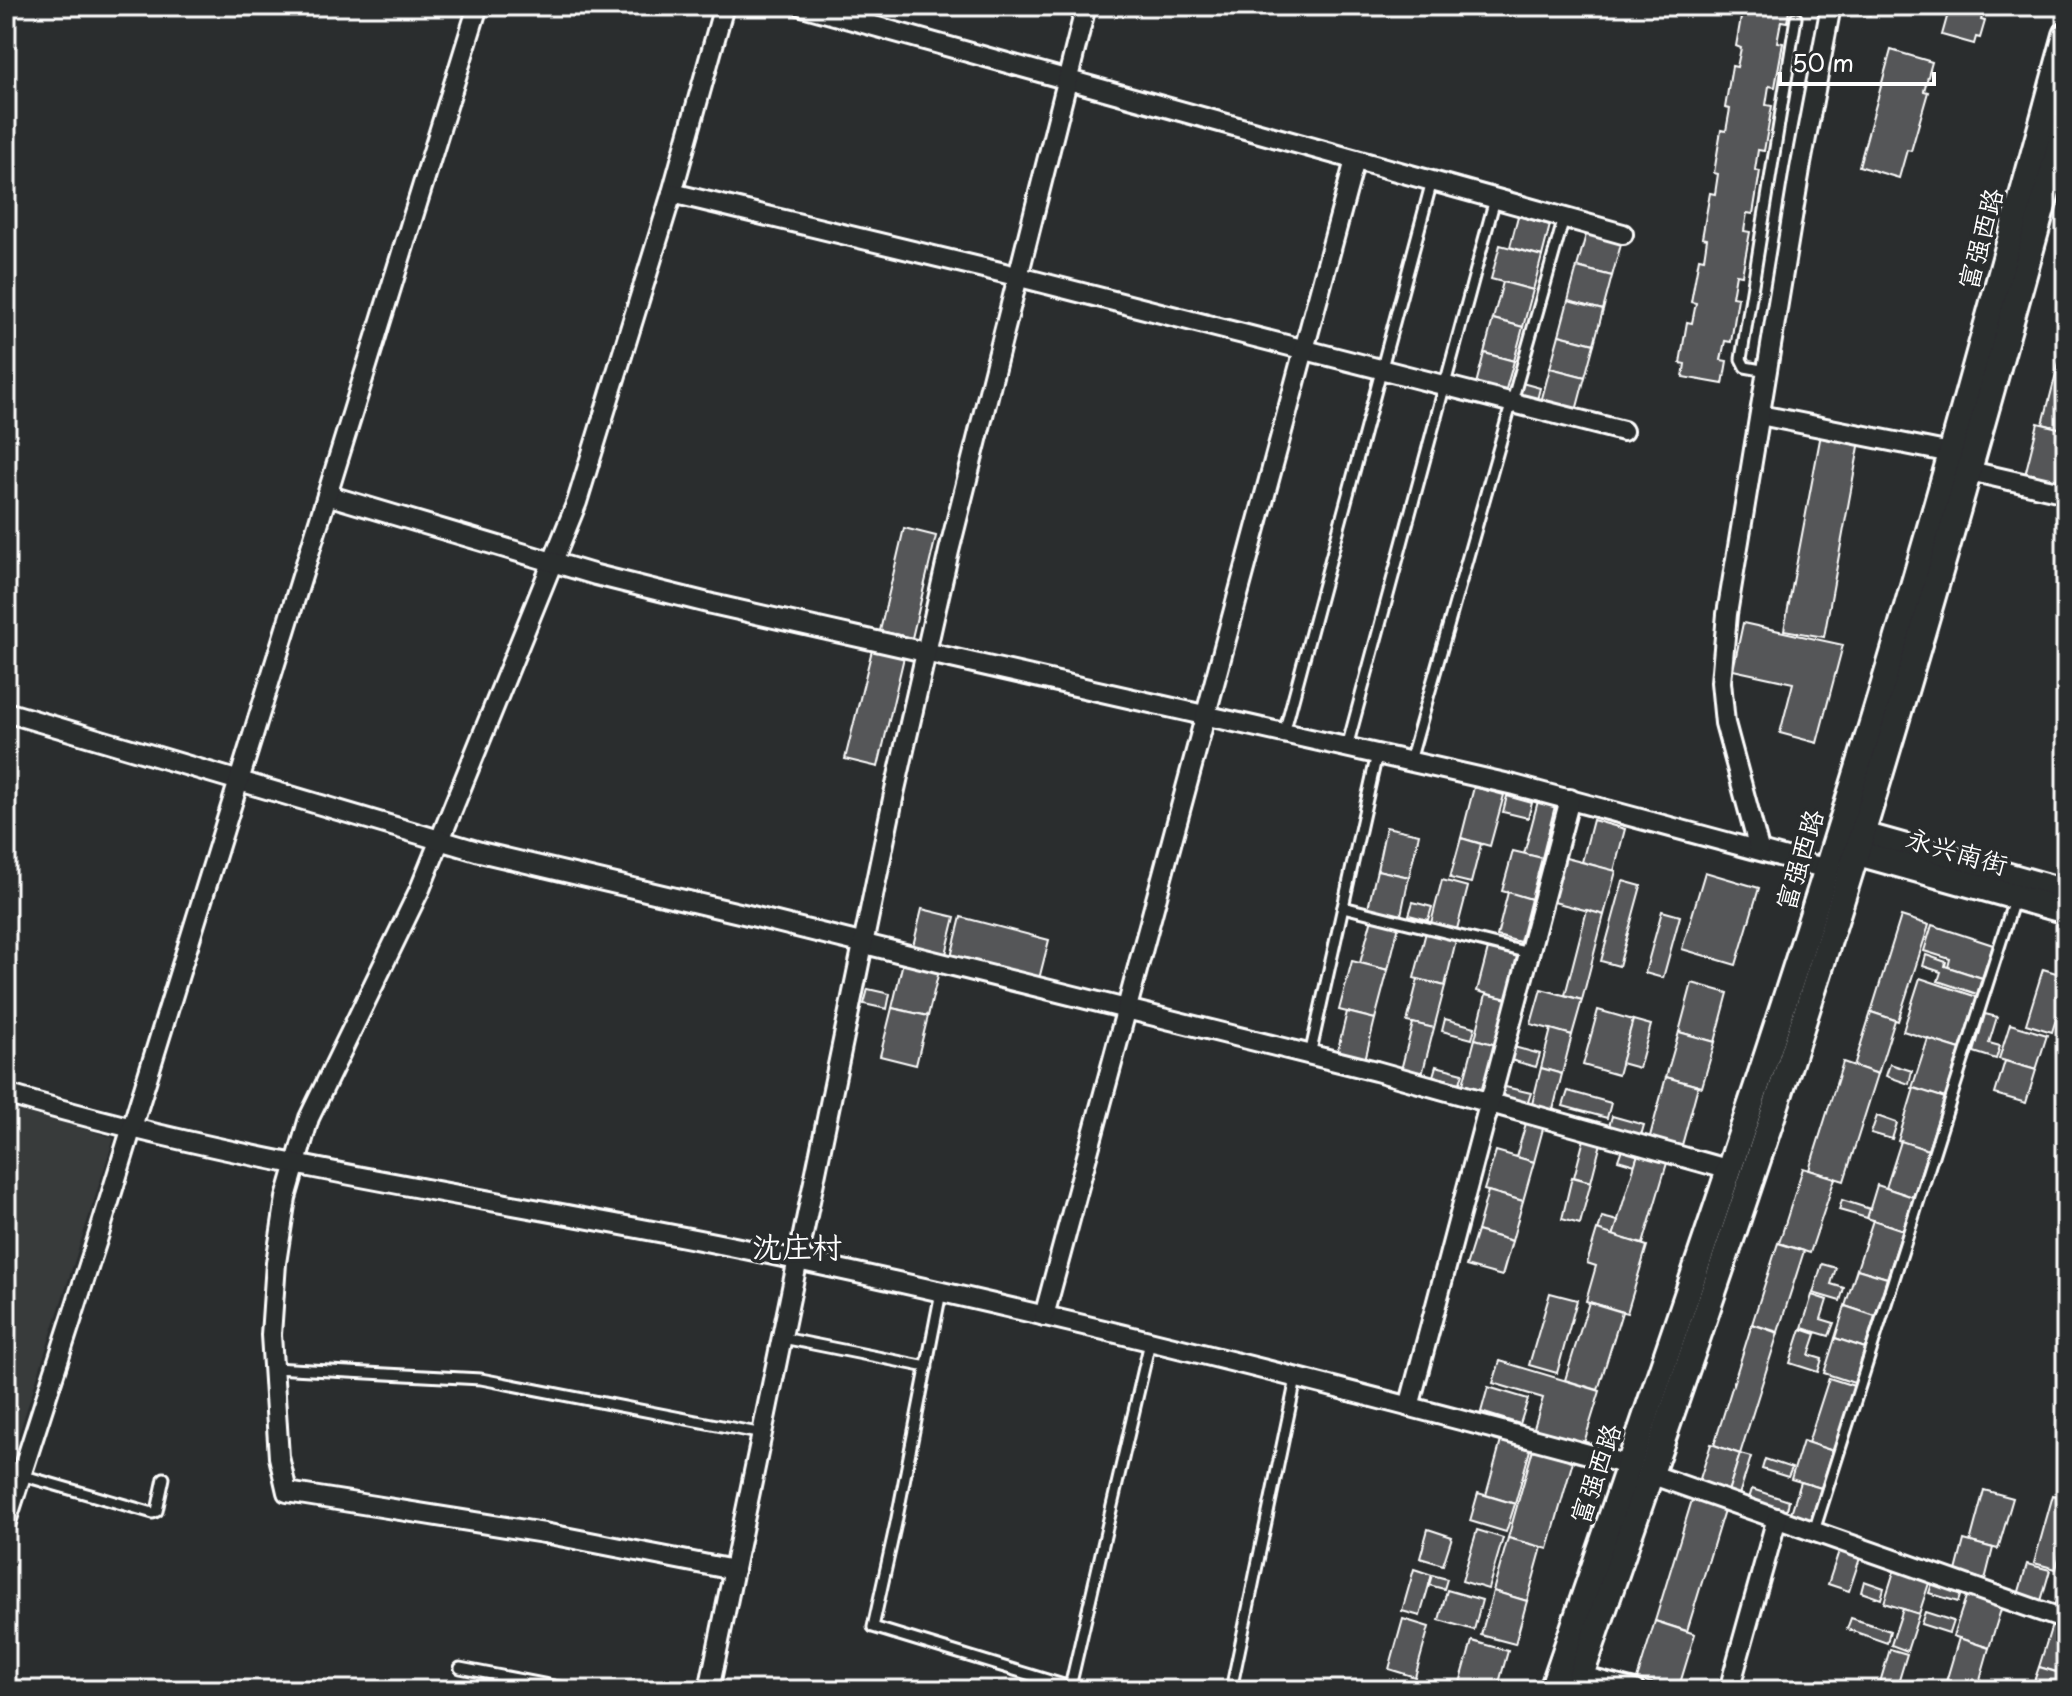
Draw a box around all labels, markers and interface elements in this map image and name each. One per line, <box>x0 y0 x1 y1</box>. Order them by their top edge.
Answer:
scale bar <box>1780 36 1934 86</box>
text: 50 m <box>1792 44 1854 80</box>
street label: 富强西路 <box>1947 183 2012 294</box>
street label: 富强西路 <box>1765 804 1832 915</box>
street label: 永兴南街 <box>1902 817 2013 884</box>
district label: 沈庄村 <box>752 1223 842 1268</box>
street label: 富强西路 <box>1559 1418 1630 1529</box>

